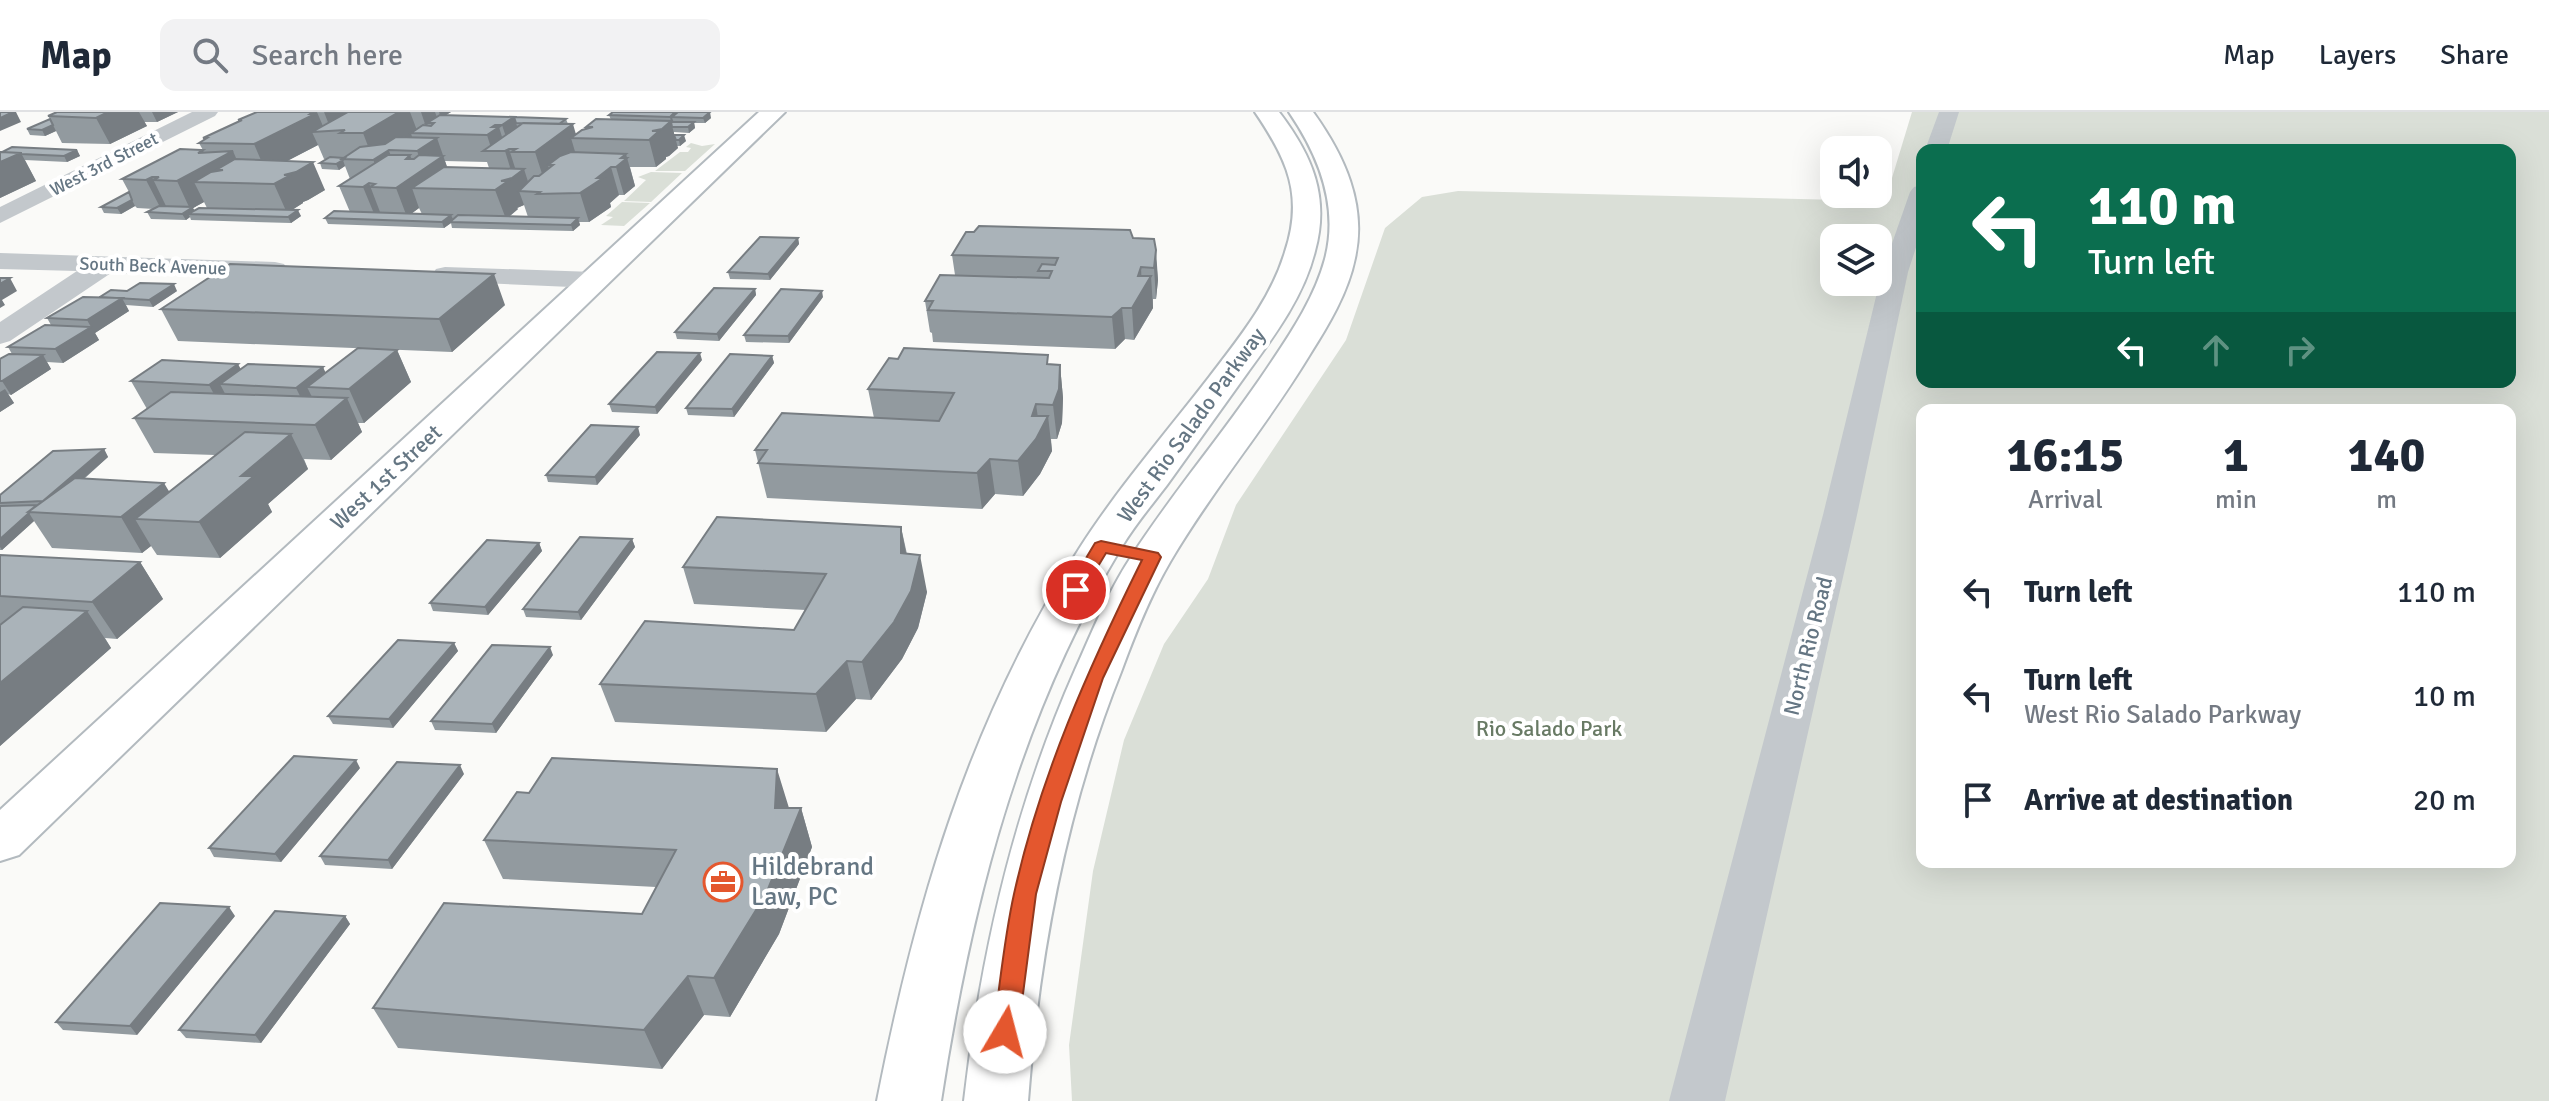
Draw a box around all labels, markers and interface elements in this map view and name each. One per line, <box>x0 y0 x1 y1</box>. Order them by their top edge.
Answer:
search box <box>160 19 720 91</box>
text: Map <box>40 32 112 79</box>
icon: search <box>188 33 232 77</box>
text: Search here <box>252 37 403 74</box>
text: Map <box>2223 38 2275 72</box>
text: Layers <box>2319 38 2396 72</box>
text: Share <box>2440 38 2509 72</box>
street label: West 3rd Street <box>46 127 162 201</box>
map controls <box>1820 136 1892 296</box>
button: sound <box>1820 136 1892 208</box>
text: 110 m <box>2088 171 2236 240</box>
icon: left <box>1956 176 2060 280</box>
button: layers <box>1820 224 1892 296</box>
text: Turn left <box>2088 240 2215 285</box>
street label: South Beck Avenue <box>79 252 227 280</box>
street label: West Rio Salado Parkway <box>1111 322 1271 528</box>
icon: left <box>2110 328 2154 372</box>
icon: ahead <box>2194 328 2238 372</box>
icon: right <box>2278 328 2322 372</box>
street label: West 1st Street <box>325 418 447 535</box>
text: 16:15 <box>2007 426 2124 485</box>
text: 1 <box>2223 426 2249 485</box>
text: 140 <box>2348 426 2425 485</box>
text: Arrival <box>2028 484 2103 516</box>
text: min <box>2215 484 2257 516</box>
text: m <box>2376 484 2397 516</box>
pin <box>1042 556 1110 624</box>
icon: arrive <box>1054 568 1098 612</box>
icon: left <box>1956 570 2000 614</box>
street label: North Rio Road <box>1778 574 1838 718</box>
text: Turn left <box>2024 574 2133 611</box>
text: 110 m <box>2397 574 2476 611</box>
text: Turn left <box>2024 662 2133 699</box>
icon: left <box>1956 674 2000 718</box>
text: 10 m <box>2413 678 2476 715</box>
text: West Rio Salado Parkway <box>2024 699 2301 731</box>
park label: Rio Salado Park <box>1476 715 1622 742</box>
icon: arrive <box>1956 778 2000 822</box>
text: Arrive at destination <box>2024 782 2293 819</box>
text: 20 m <box>2413 782 2476 819</box>
place label: Hildebrand Law, PC <box>751 851 874 913</box>
office icon: Hildebrand Law, PC <box>702 861 744 903</box>
position arrow <box>963 990 1047 1074</box>

